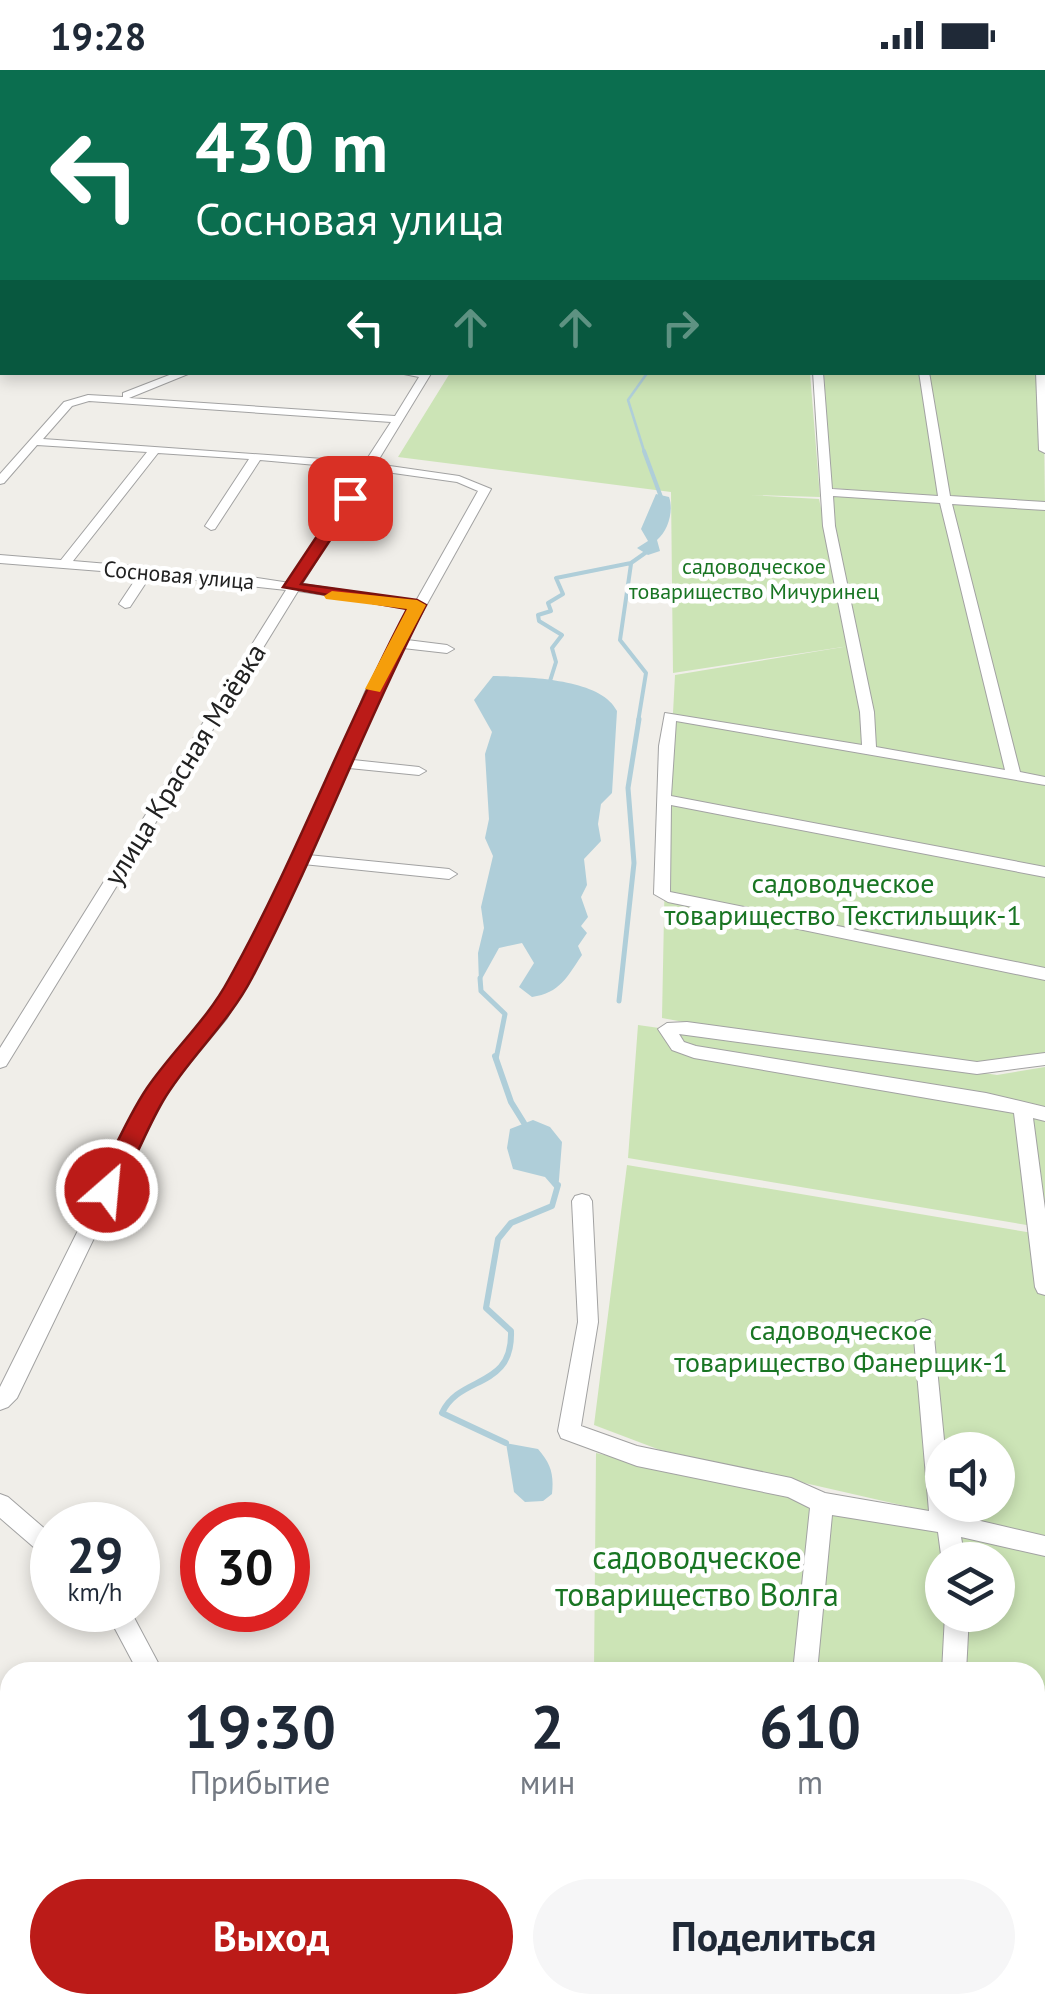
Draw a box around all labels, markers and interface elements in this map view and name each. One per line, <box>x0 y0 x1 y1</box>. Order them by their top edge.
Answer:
text: 19:28 <box>50 11 146 60</box>
text: 430 m <box>195 101 388 191</box>
icon: left <box>30 110 160 240</box>
text: Сосновая улица <box>195 189 505 247</box>
icon: left <box>338 300 393 355</box>
icon: ahead <box>443 300 498 355</box>
icon: ahead <box>548 300 603 355</box>
icon: right <box>653 300 708 355</box>
pin <box>308 456 393 541</box>
icon: arrive <box>323 471 378 526</box>
park label: садоводческое товарищество Мичуринец <box>629 552 879 605</box>
street label: Сосновая улица <box>102 554 256 596</box>
street label: улица Красная Маёвка <box>94 636 274 892</box>
park label: садоводческое товарищество Текстильщик-1 <box>664 864 1022 933</box>
position arrow <box>55 1138 159 1242</box>
park label: садоводческое товарищество Фанерщик-1 <box>674 1311 1008 1380</box>
map controls <box>925 1432 1015 1632</box>
button: sound <box>925 1432 1015 1522</box>
speed limit sign: 30 <box>180 1502 310 1632</box>
text: 29 <box>67 1522 123 1587</box>
park label: садоводческое товарищество Волга <box>555 1536 839 1615</box>
button: layers <box>925 1542 1015 1632</box>
text: km/h <box>68 1576 122 1608</box>
text: 19:30 <box>184 1687 336 1765</box>
text: 2 <box>531 1687 565 1765</box>
text: 610 <box>759 1687 861 1765</box>
text: Прибытие <box>190 1761 330 1803</box>
text: мин <box>520 1761 575 1803</box>
text: m <box>797 1761 823 1803</box>
button: Выход <box>30 1879 513 1994</box>
button: Поделиться <box>533 1879 1015 1994</box>

